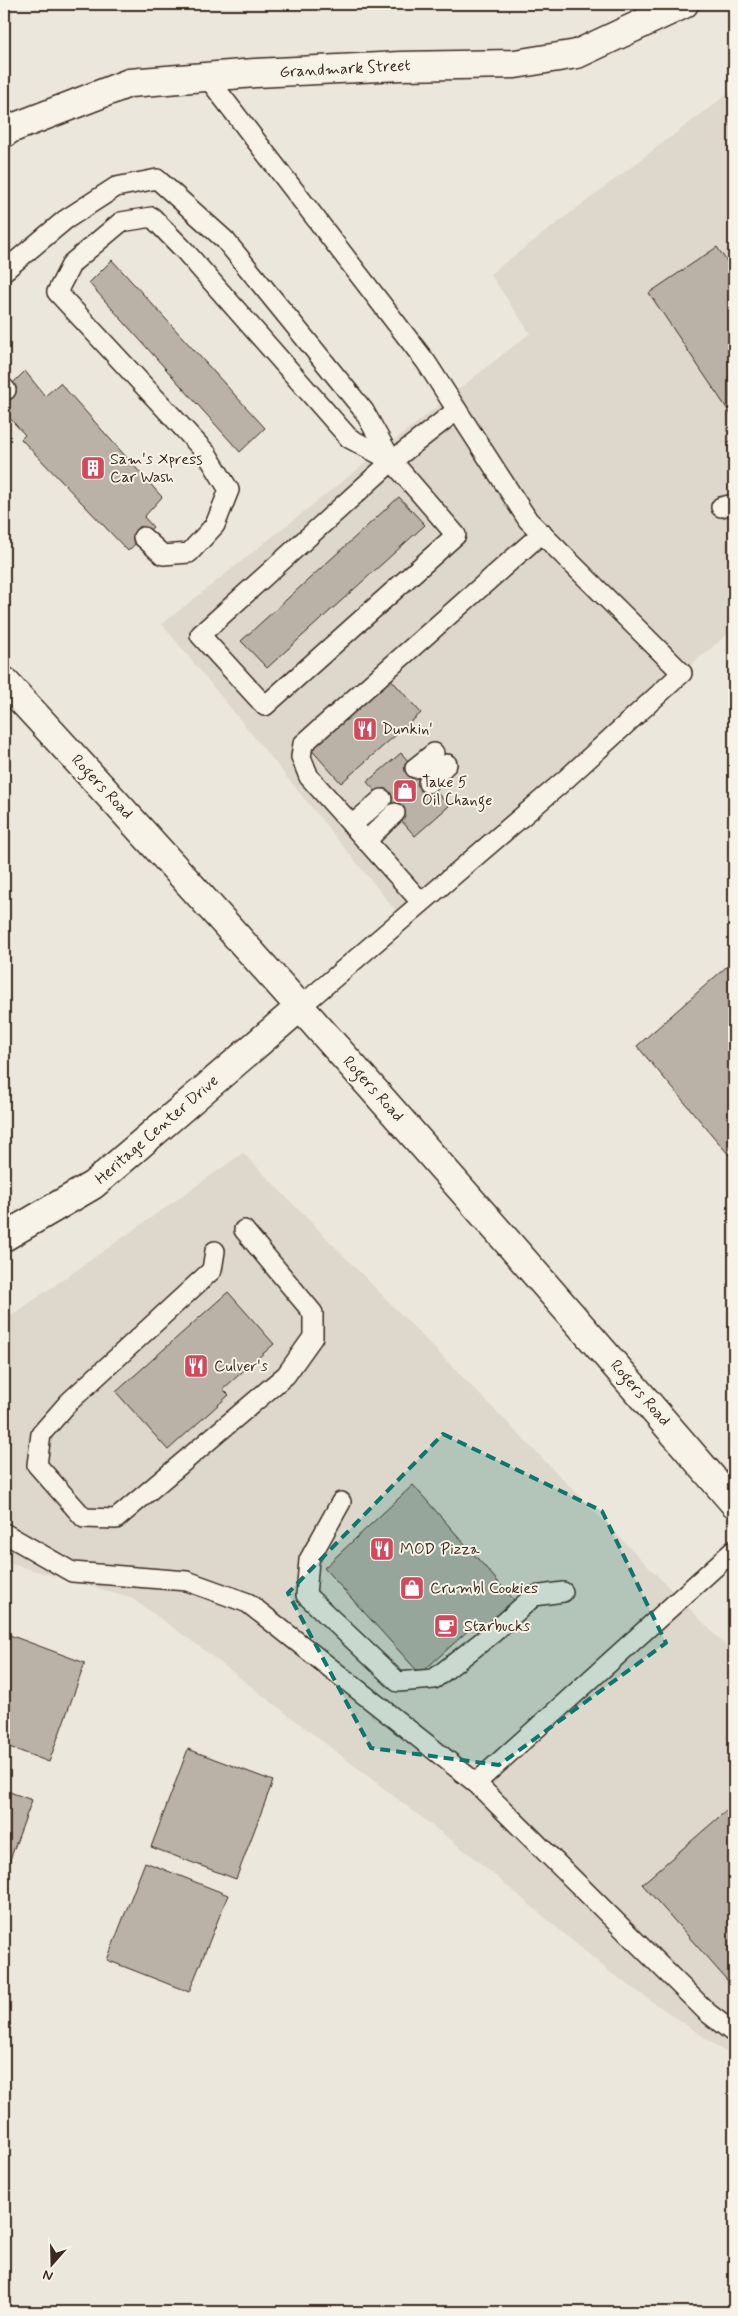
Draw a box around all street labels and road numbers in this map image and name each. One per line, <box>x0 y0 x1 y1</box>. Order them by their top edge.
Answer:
street label: Grandmark Street <box>279 55 411 83</box>
street label: Rogers Road <box>66 750 138 825</box>
street label: Rogers Road <box>337 1052 408 1127</box>
street label: Heritage Center Drive <box>91 1071 223 1189</box>
street label: Rogers Road <box>605 1355 675 1431</box>

